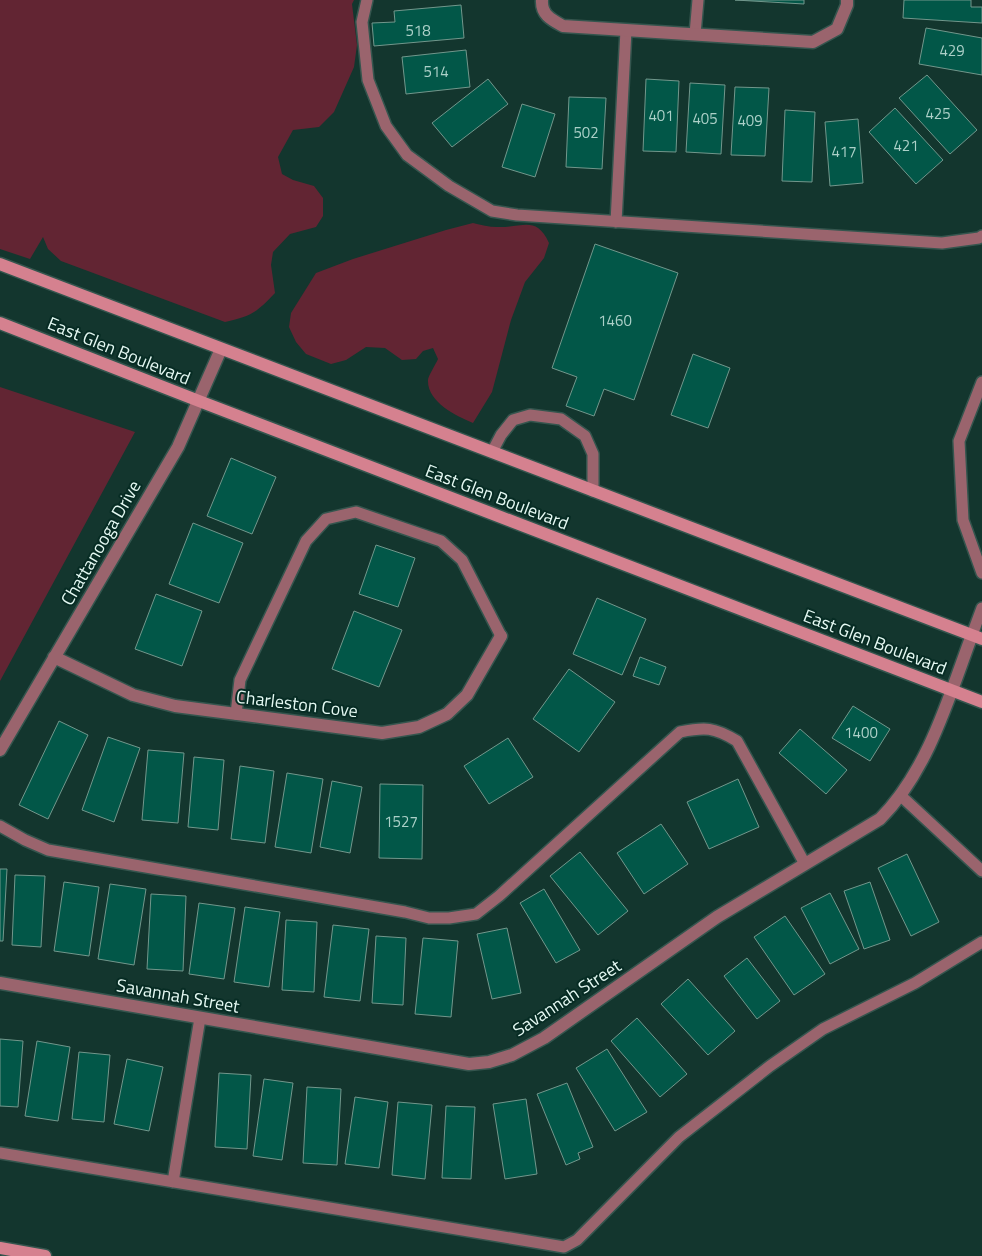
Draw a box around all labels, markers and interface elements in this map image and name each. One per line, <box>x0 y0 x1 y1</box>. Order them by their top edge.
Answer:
house number: 518 <box>405 19 431 42</box>
house number: 429 <box>939 39 965 62</box>
house number: 514 <box>423 60 449 83</box>
house number: 425 <box>925 102 951 125</box>
house number: 401 <box>648 104 674 127</box>
house number: 405 <box>692 107 718 130</box>
house number: 409 <box>737 109 763 132</box>
house number: 502 <box>573 121 599 144</box>
house number: 421 <box>893 134 919 157</box>
house number: 417 <box>831 140 857 163</box>
house number: 1460 <box>598 309 632 332</box>
street label: East Glen Boulevard <box>44 310 195 392</box>
street label: East Glen Boulevard <box>421 457 573 536</box>
street label: Chattanooga Drive <box>54 475 147 610</box>
street label: East Glen Boulevard <box>799 602 951 681</box>
street label: Charleston Cove <box>235 683 359 724</box>
house number: 1400 <box>844 721 878 744</box>
house number: 1527 <box>384 810 418 833</box>
street label: Savannah Street <box>507 952 627 1043</box>
street label: Savannah Street <box>114 971 242 1020</box>

